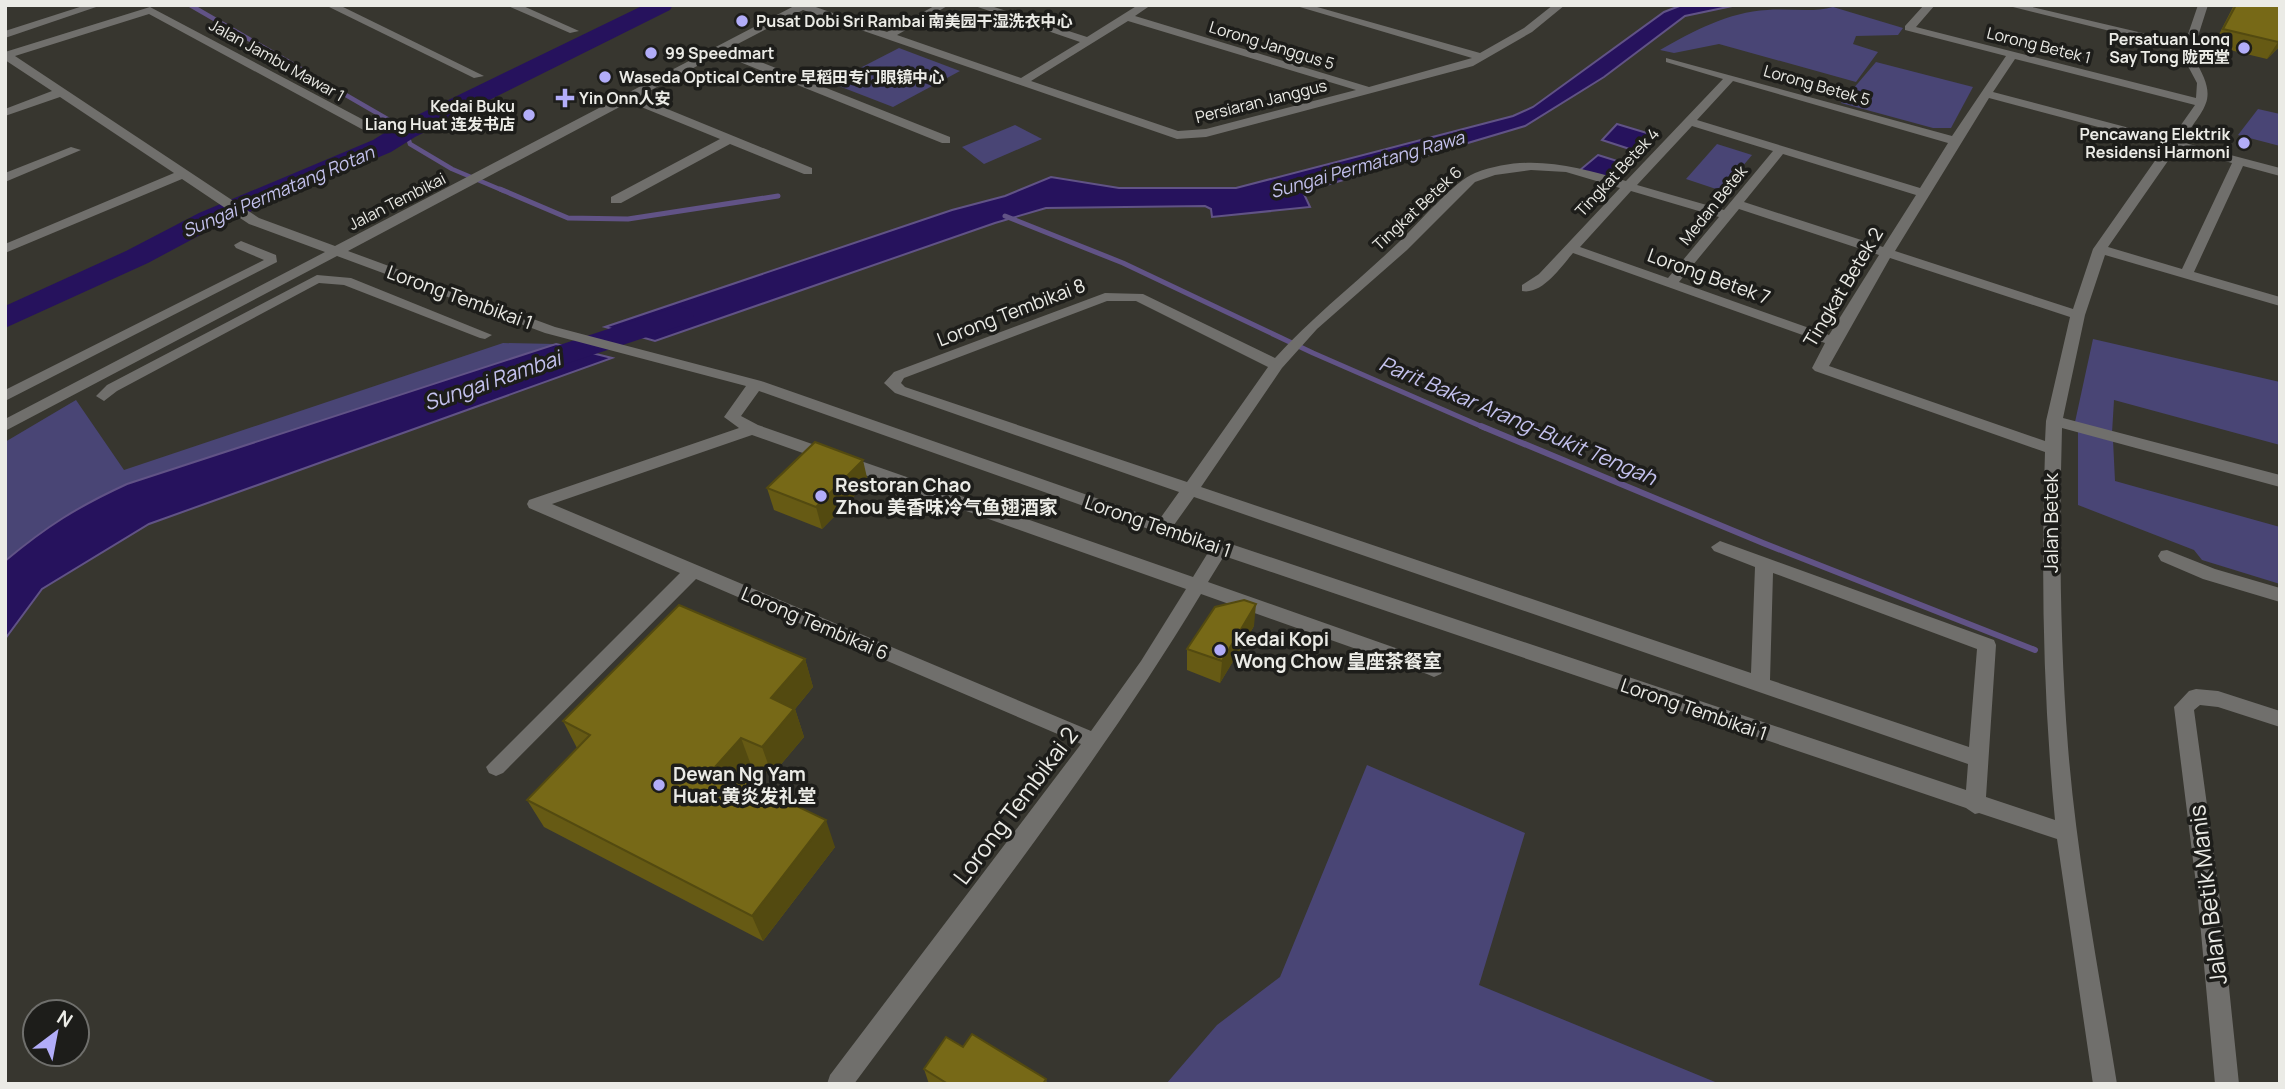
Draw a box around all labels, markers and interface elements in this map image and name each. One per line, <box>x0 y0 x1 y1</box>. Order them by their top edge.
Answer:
place label: Pusat Dobi Sri Rambai 南美园干湿洗衣中心 <box>756 10 1072 32</box>
marker: Pusat Dobi Sri Rambai 南美园干湿洗衣中心 <box>734 13 750 29</box>
street label: Jalan Jambu Mawar 1 <box>205 14 349 106</box>
street label: Lorong Janggus 5 <box>1207 15 1337 75</box>
street label: Lorong Betek 1 <box>1984 21 2094 69</box>
place label: Persatuan Long Say Tong 陇西堂 <box>2109 28 2230 68</box>
marker: Persatuan Long Say Tong 陇西堂 <box>2236 40 2252 56</box>
place label: 99 Speedmart <box>665 42 775 64</box>
marker: 99 Speedmart <box>643 45 659 61</box>
street label: Lorong Betek 5 <box>1761 59 1873 111</box>
place label: Waseda Optical Centre 早稻田专门眼镜中心 <box>619 66 944 88</box>
marker: Waseda Optical Centre 早稻田专门眼镜中心 <box>597 69 613 85</box>
street label: Persiaran Janggus <box>1193 74 1329 128</box>
place label: Yin Onn人安 <box>579 87 671 109</box>
marker: Yin Onn人安 <box>557 90 573 106</box>
place label: Kedai Buku Liang Huat 连发书店 <box>365 95 515 135</box>
marker: Kedai Buku Liang Huat 连发书店 <box>521 107 537 123</box>
street label: Tingkat Betek 4 <box>1570 123 1664 221</box>
place label: Pencawang Elektrik Residensi Harmoni <box>2080 123 2230 163</box>
water label: Sungai Permatang Rawa <box>1267 125 1468 203</box>
marker: Pencawang Elektrik Residensi Harmoni <box>2236 135 2252 151</box>
water label: Sungai Permatang Rotan <box>178 139 379 242</box>
street label: Medan Betek <box>1674 160 1753 249</box>
street label: Tingkat Betek 6 <box>1368 161 1466 255</box>
street label: Jalan Tembikai <box>345 167 449 235</box>
street label: Tingkat Betek 2 <box>1797 223 1889 351</box>
street label: Lorong Betek 7 <box>1644 242 1774 310</box>
street label: Lorong Tembikai 1 <box>384 259 536 335</box>
street label: Lorong Tembikai 8 <box>933 272 1089 352</box>
water label: Sungai Rambai <box>420 343 567 416</box>
water label: Parit Bakar Arang-Bukit Tengah <box>1375 349 1662 492</box>
place label: Restoran Chao Zhou 美香味冷气鱼翅酒家 <box>835 472 1058 520</box>
street label: Jalan Betek <box>2038 472 2064 573</box>
marker: Restoran Chao Zhou 美香味冷气鱼翅酒家 <box>813 488 829 504</box>
street label: Lorong Tembikai 1 <box>1081 489 1235 563</box>
street label: Lorong Tembikai 6 <box>737 580 893 666</box>
place label: Kedai Kopi Wong Chow 皇座茶餐室 <box>1234 626 1442 674</box>
marker: Kedai Kopi Wong Chow 皇座茶餐室 <box>1212 642 1228 658</box>
street label: Lorong Tembikai 1 <box>1617 672 1771 746</box>
street label: Lorong Tembikai 2 <box>945 720 1085 890</box>
place label: Dewan Ng Yam Huat 黄炎发礼堂 <box>673 761 817 809</box>
marker: Dewan Ng Yam Huat 黄炎发礼堂 <box>651 777 667 793</box>
street label: Jalan Betik Manis <box>2180 803 2234 987</box>
north arrow <box>21 998 91 1068</box>
text: N <box>52 1004 78 1033</box>

